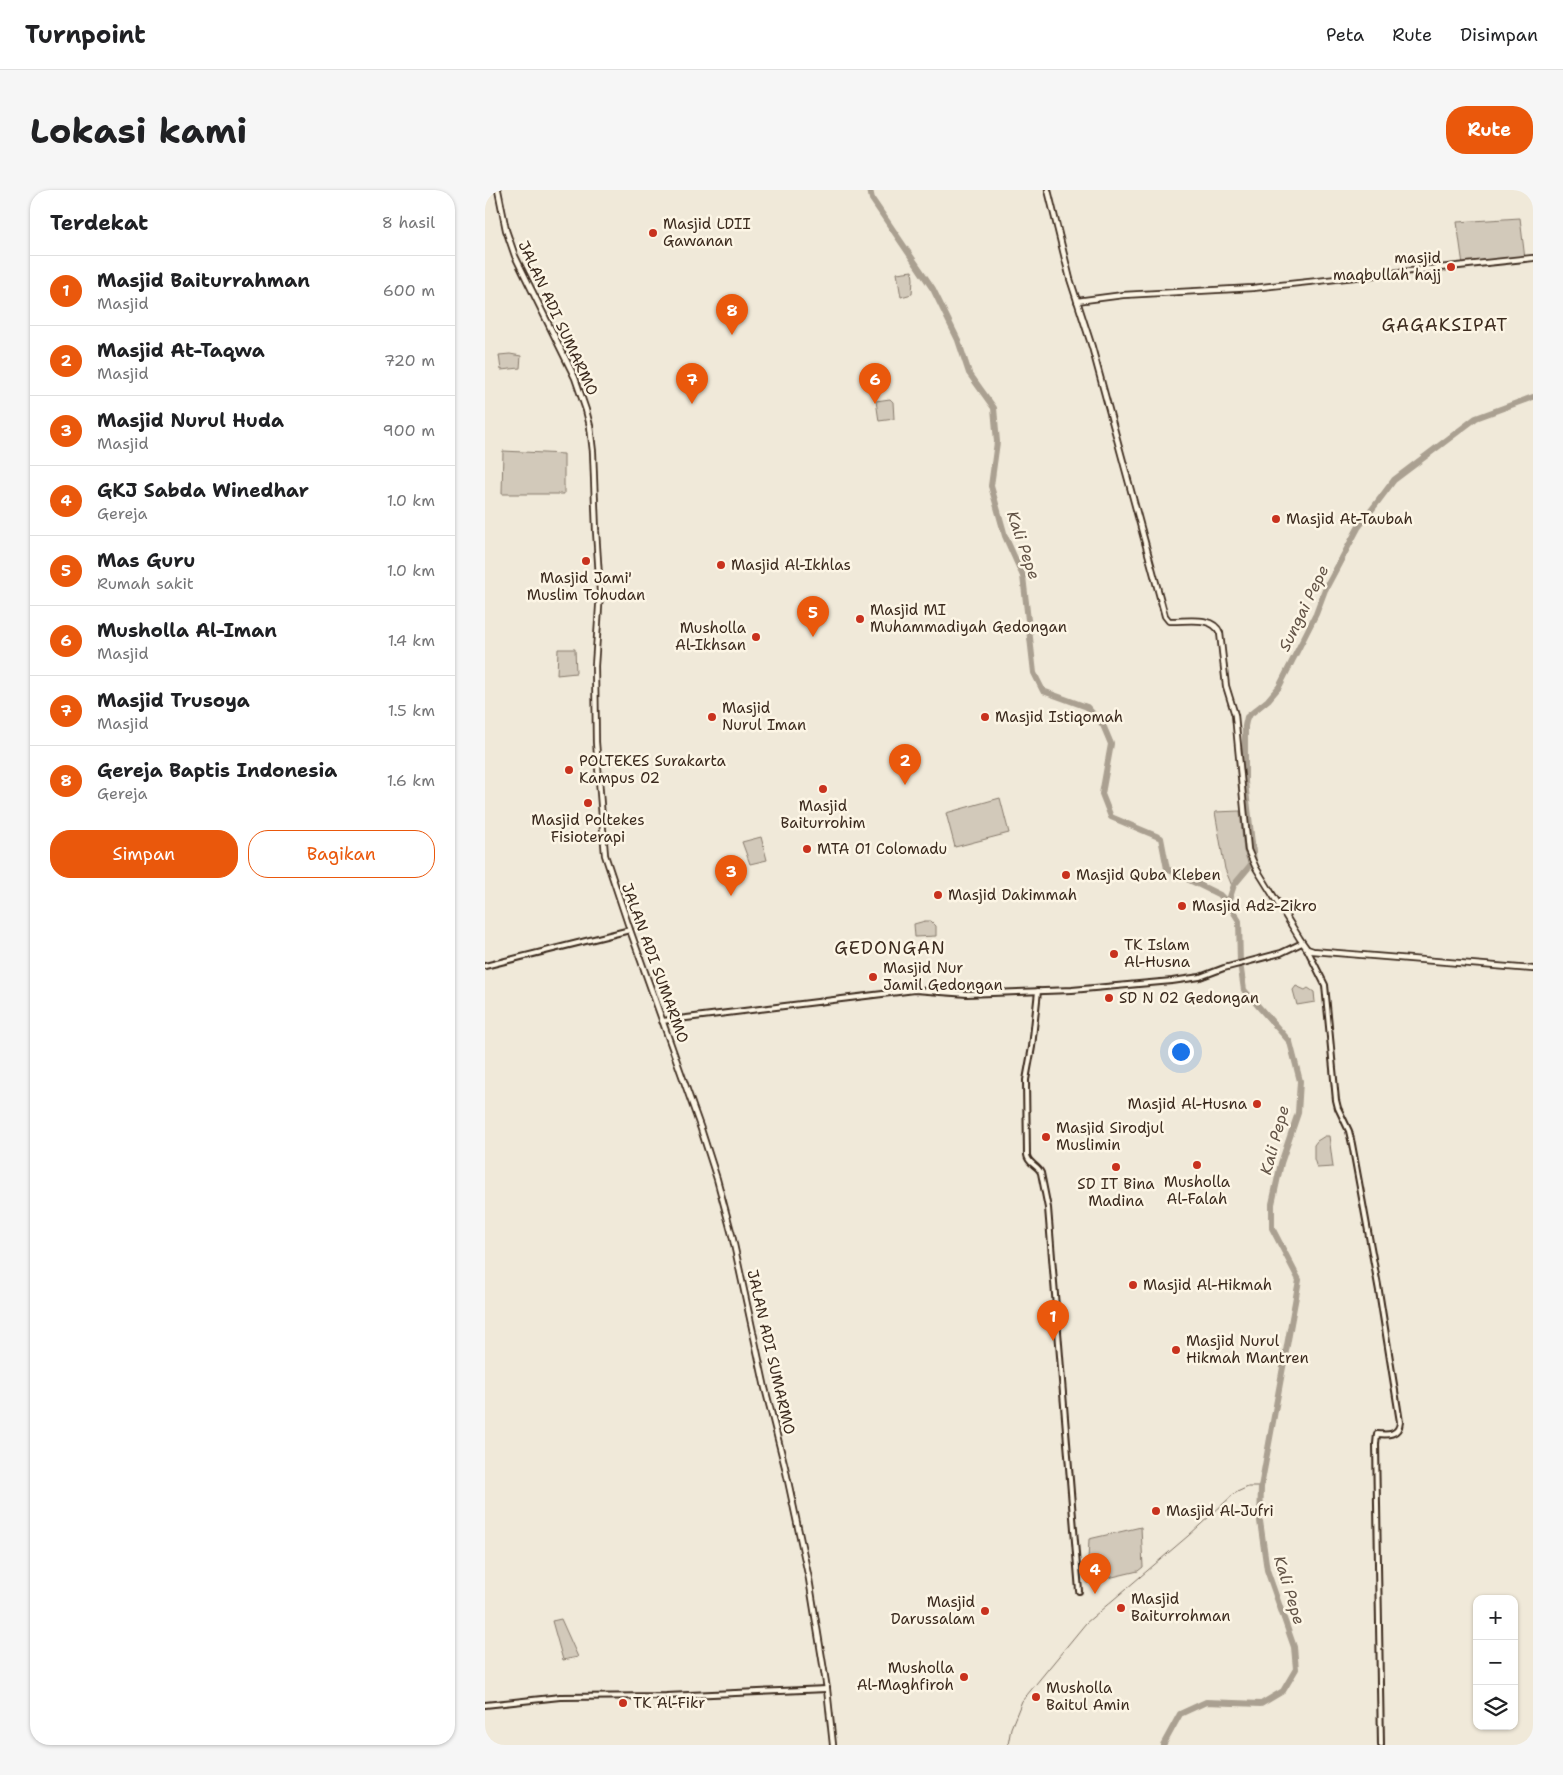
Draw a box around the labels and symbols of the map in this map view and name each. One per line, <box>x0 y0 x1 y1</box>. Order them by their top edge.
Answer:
place label: Masjid LDII Gawanan <box>663 214 751 251</box>
marker: Masjid LDII Gawanan <box>647 227 659 239</box>
street label: JALAN ADI SUMARMO <box>513 237 603 399</box>
place label: masjid maqbullah hajj <box>1333 248 1441 285</box>
marker: masjid maqbullah hajj <box>1445 261 1457 273</box>
pin: 8 <box>716 294 748 335</box>
district label: GAGAKSIPAT <box>1382 313 1508 337</box>
pin: 7 <box>676 363 708 404</box>
pin: 6 <box>859 363 891 404</box>
water label: Kali Pepe <box>1002 508 1045 582</box>
place label: Masjid At-Taubah <box>1286 509 1413 529</box>
marker: Masjid At-Taubah <box>1270 513 1282 525</box>
marker: Masjid Jami' Muslim Tohudan <box>580 555 592 567</box>
place label: Masjid Al-Ikhlas <box>731 555 851 575</box>
marker: Masjid Al-Ikhlas <box>715 559 727 571</box>
water label: Sungai Pepe <box>1274 562 1333 655</box>
place label: Masjid Jami' Muslim Tohudan <box>527 568 645 605</box>
pin: 5 <box>797 596 829 637</box>
place label: Masjid MI Muhammadiyah Gedongan <box>870 600 1067 637</box>
marker: Masjid MI Muhammadiyah Gedongan <box>854 613 866 625</box>
place label: Musholla Al-Ikhsan <box>675 618 747 655</box>
marker: Musholla Al-Ikhsan <box>750 631 762 643</box>
place label: Masjid Nurul Iman <box>722 698 806 735</box>
place label: Masjid Istiqomah <box>995 707 1123 727</box>
marker: Masjid Nurul Iman <box>706 711 718 723</box>
marker: Masjid Istiqomah <box>979 711 991 723</box>
pin: 2 <box>889 744 921 785</box>
place label: POLTEKES Surakarta Kampus 02 <box>579 751 727 788</box>
marker: POLTEKES Surakarta Kampus 02 <box>563 764 575 776</box>
marker: Masjid Baiturrohim <box>817 783 829 795</box>
place label: Masjid Baiturrohim <box>781 796 866 833</box>
marker: Masjid Poltekes Fisioterapi <box>582 797 594 809</box>
place label: Masjid Poltekes Fisioterapi <box>531 810 645 847</box>
place label: MTA 01 Colomadu <box>817 839 947 859</box>
marker: MTA 01 Colomadu <box>801 843 813 855</box>
pin: 3 <box>715 855 747 896</box>
place label: Masjid Quba Kleben <box>1076 865 1221 885</box>
marker: Masjid Quba Kleben <box>1060 869 1072 881</box>
street label: JALAN ADI SUMARMO <box>617 880 693 1046</box>
place label: Masjid Dakimmah <box>948 885 1077 905</box>
marker: Masjid Dakimmah <box>932 889 944 901</box>
place label: Masjid Adz-Zikro <box>1192 896 1317 916</box>
marker: Masjid Adz-Zikro <box>1176 900 1188 912</box>
place label: TK Islam Al-Husna <box>1124 935 1191 972</box>
district label: GEDONGAN <box>834 936 946 960</box>
marker: TK Islam Al-Husna <box>1108 948 1120 960</box>
place label: Masjid Nur Jamil Gedongan <box>883 958 1003 995</box>
marker: Masjid Nur Jamil Gedongan <box>867 971 879 983</box>
place label: SD N 02 Gedongan <box>1119 988 1259 1008</box>
marker: SD N 02 Gedongan <box>1103 992 1115 1004</box>
your location <box>1168 1039 1194 1065</box>
place label: Masjid Al-Husna <box>1128 1094 1248 1114</box>
marker: Masjid Al-Husna <box>1251 1098 1263 1110</box>
water label: Kali Pepe <box>1255 1103 1294 1177</box>
place label: Masjid Sirodjul Muslimin <box>1056 1118 1164 1155</box>
marker: Masjid Sirodjul Muslimin <box>1040 1131 1052 1143</box>
marker: Musholla Al-Falah <box>1191 1159 1203 1171</box>
marker: SD IT Bina Madina <box>1110 1161 1122 1173</box>
place label: Musholla Al-Falah <box>1164 1172 1231 1209</box>
place label: SD IT Bina Madina <box>1077 1174 1155 1211</box>
street label: JALAN ADI SUMARMO <box>742 1268 800 1436</box>
place label: Masjid Al-Hikmah <box>1143 1275 1272 1295</box>
marker: Masjid Al-Hikmah <box>1127 1279 1139 1291</box>
pin: 1 <box>1037 1300 1069 1341</box>
place label: Masjid Nurul Hikmah Mantren <box>1186 1331 1309 1368</box>
marker: Masjid Nurul Hikmah Mantren <box>1170 1344 1182 1356</box>
place label: Masjid Al-Jufri <box>1166 1501 1274 1521</box>
marker: Masjid Al-Jufri <box>1150 1505 1162 1517</box>
pin: 4 <box>1079 1553 1111 1594</box>
water label: Kali Pepe <box>1269 1553 1310 1627</box>
place label: Masjid Baiturrohman <box>1131 1589 1230 1626</box>
place label: Masjid Darussalam <box>891 1592 975 1629</box>
marker: Masjid Baiturrohman <box>1115 1602 1127 1614</box>
marker: Masjid Darussalam <box>979 1605 991 1617</box>
place label: Musholla Al-Maghfiroh <box>857 1658 955 1695</box>
marker: Musholla Al-Maghfiroh <box>958 1671 970 1683</box>
place label: Musholla Baitul Amin <box>1046 1678 1130 1715</box>
marker: Musholla Baitul Amin <box>1030 1691 1042 1703</box>
place label: TK Al-Fikr <box>633 1693 705 1713</box>
marker: TK Al-Fikr <box>617 1697 629 1709</box>

